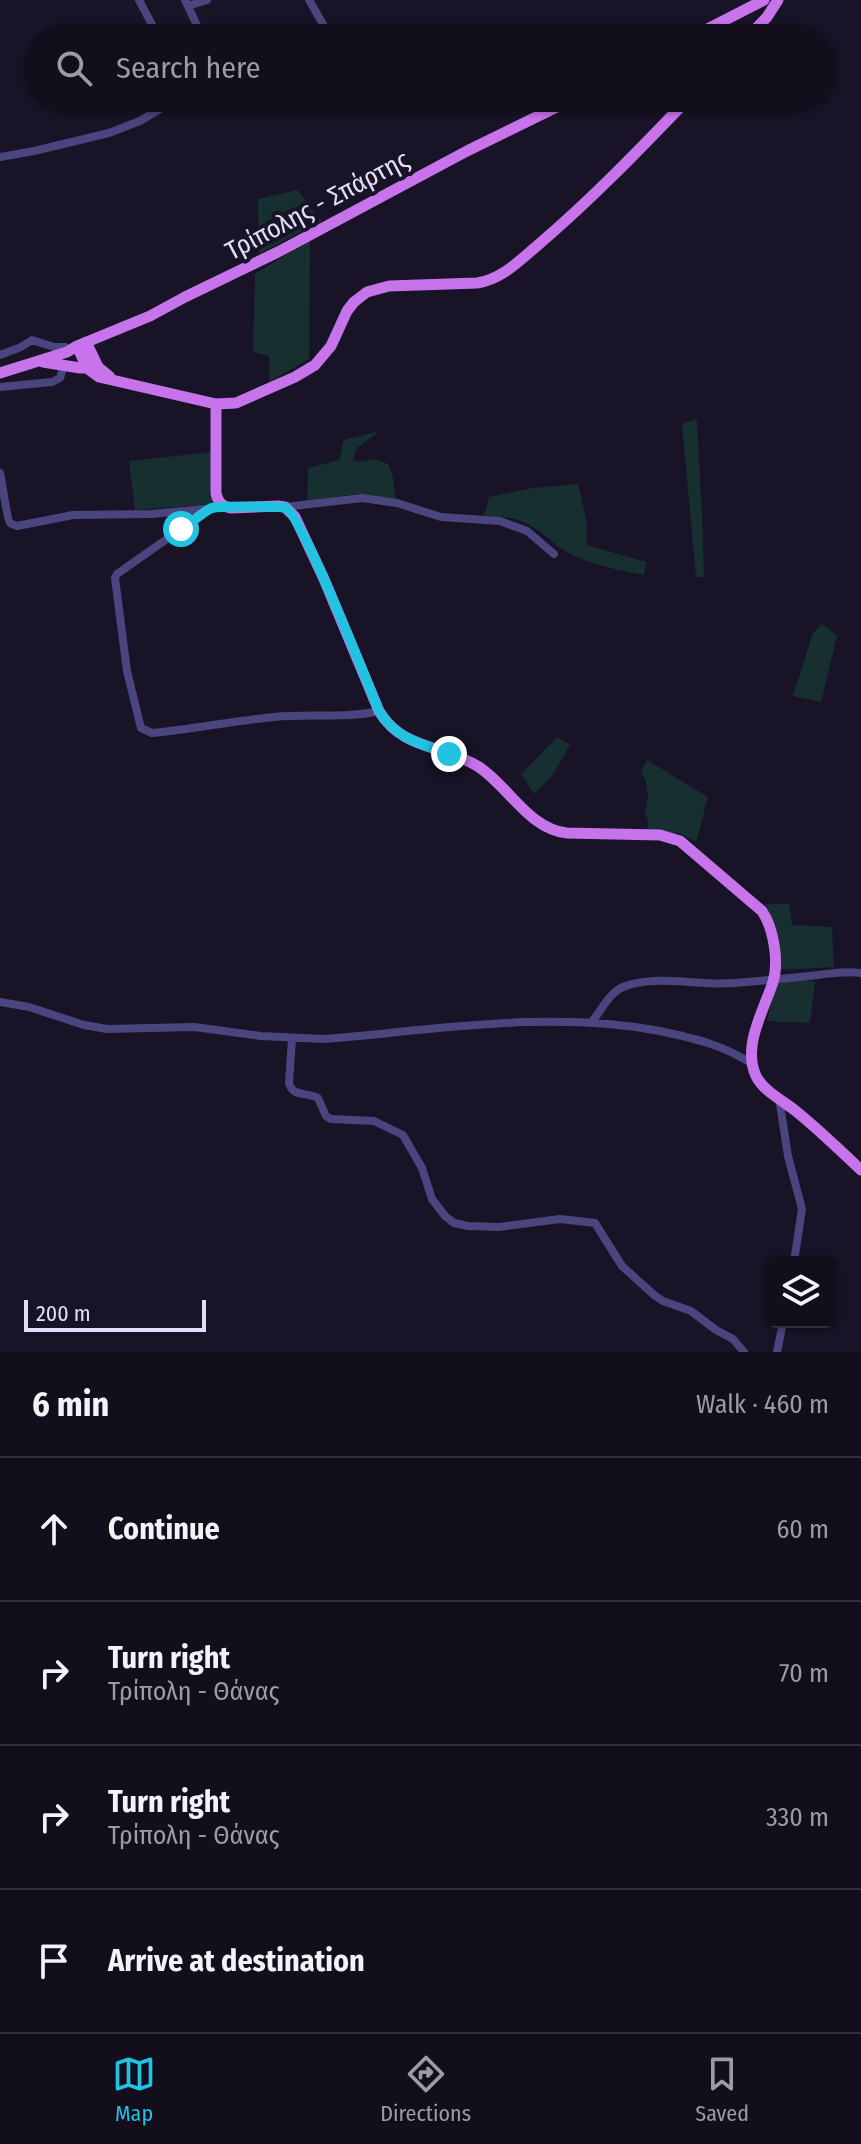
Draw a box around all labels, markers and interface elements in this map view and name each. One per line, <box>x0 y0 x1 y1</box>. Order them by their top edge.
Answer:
search box <box>24 24 837 112</box>
icon: search <box>52 46 96 90</box>
text: Search here <box>116 50 261 86</box>
street label: Τρίπολης - Σπάρτης <box>220 144 414 267</box>
route start <box>163 511 199 547</box>
route end <box>431 736 467 772</box>
map controls <box>765 1256 837 1328</box>
button: layers <box>765 1256 837 1328</box>
scale bar <box>24 1296 206 1332</box>
text: 200 m <box>36 1300 91 1327</box>
text: 6 min <box>32 1384 109 1425</box>
text: Walk · 460 m <box>696 1389 829 1420</box>
icon: ahead <box>32 1507 76 1551</box>
text: Continue <box>108 1511 220 1547</box>
text: 60 m <box>776 1514 829 1545</box>
text: Turn right <box>108 1640 230 1676</box>
icon: right <box>32 1651 76 1695</box>
text: 70 m <box>779 1658 829 1689</box>
text: Τρίπολη - Θάνας <box>108 1676 279 1707</box>
text: Turn right <box>108 1784 230 1820</box>
icon: right <box>32 1795 76 1839</box>
text: 330 m <box>766 1802 829 1833</box>
text: Τρίπολη - Θάνας <box>108 1820 279 1851</box>
icon: arrive <box>32 1939 76 1983</box>
text: Arrive at destination <box>108 1943 365 1979</box>
tab: Map <box>112 2052 156 2127</box>
tab: Directions <box>380 2052 471 2127</box>
tab: Saved <box>695 2052 749 2127</box>

